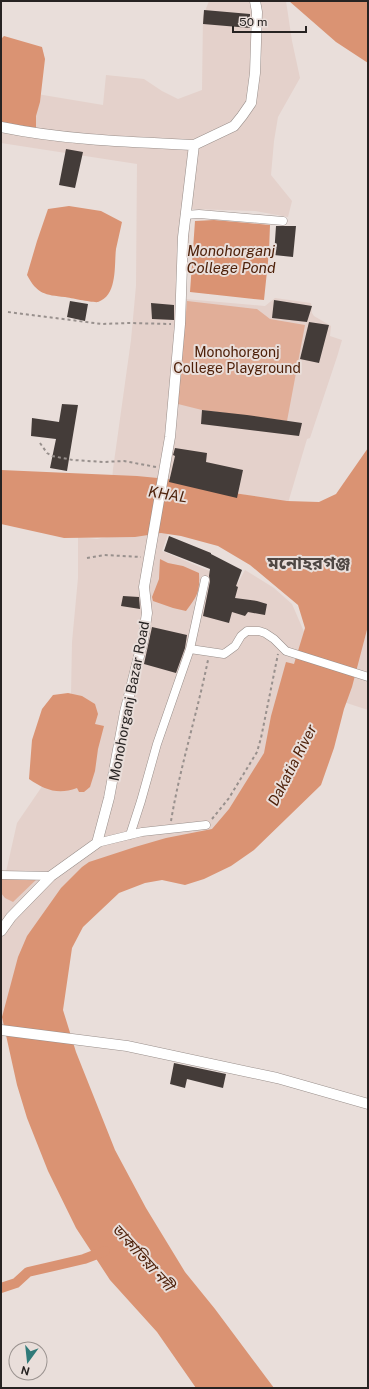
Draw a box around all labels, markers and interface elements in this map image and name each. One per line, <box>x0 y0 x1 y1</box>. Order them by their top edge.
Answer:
scale bar <box>233 8 306 34</box>
text: 50 m <box>239 15 267 29</box>
water label: Monohorganj College Pond <box>186 242 276 276</box>
park label: Monohorgonj College Playground <box>173 344 301 376</box>
water label: KHAL <box>147 483 189 505</box>
district label: মনোহরগঞ্জ <box>267 552 350 573</box>
street label: Monohorganj Bazar Road <box>106 620 152 782</box>
water label: Dakatia River <box>264 721 320 808</box>
water label: ডাকাতিয়া নদী <box>109 1220 179 1296</box>
north arrow <box>8 1341 48 1381</box>
text: N <box>20 1364 31 1378</box>

